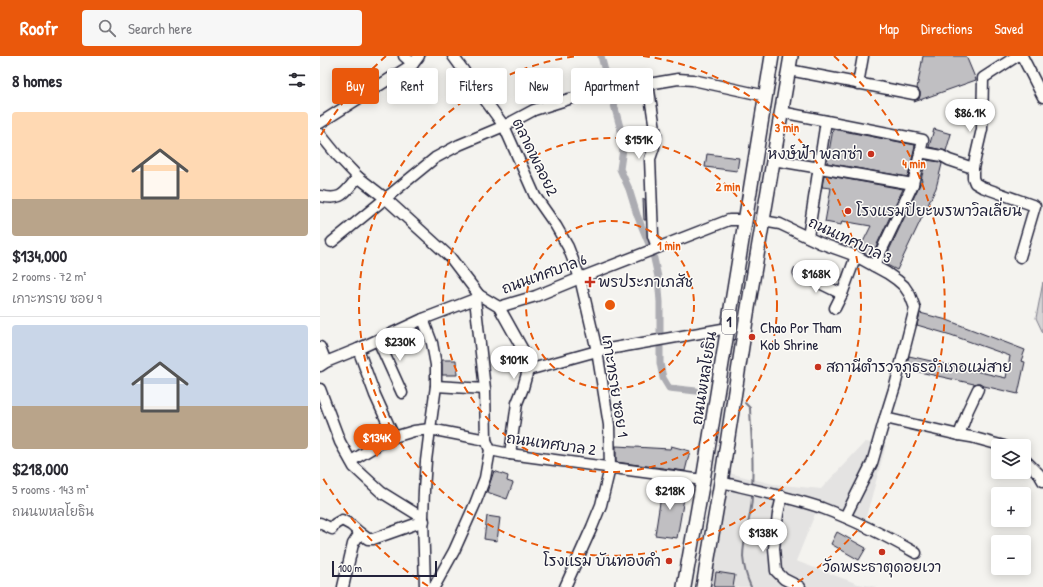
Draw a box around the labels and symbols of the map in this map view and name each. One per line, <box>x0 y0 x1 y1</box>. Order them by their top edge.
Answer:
pin: $86.1K <box>937 99 1003 133</box>
street label: ตลาดพลอย2 <box>508 114 563 199</box>
text: 3 min <box>775 119 800 136</box>
pin: $151K <box>611 126 667 160</box>
place label: หงษ์ฟ้า พลาซ่า <box>768 143 863 164</box>
marker: หงษ์ฟ้า พลาซ่า <box>866 149 876 159</box>
text: 4 min <box>902 155 926 172</box>
text: 2 min <box>716 178 741 195</box>
place label: โรงแรมปิยะพรพาวิลเลี่ยน <box>856 197 1022 221</box>
marker: โรงแรมปิยะพรพาวิลเลี่ยน <box>843 206 853 216</box>
street label: ถนนเทศบาล 3 <box>805 211 896 268</box>
text: 1 min <box>657 237 681 254</box>
street label: ถนนเทศบาล 6 <box>498 248 589 299</box>
pin: $168K <box>788 260 844 294</box>
place label: พรประภาเภสัช <box>598 271 693 292</box>
marker: พรประภาเภสัช <box>585 277 595 287</box>
centre of rings <box>603 298 617 312</box>
road number: 1 <box>722 310 736 334</box>
place label: Chao Por Tham Kob Shrine <box>760 317 842 355</box>
pin: $230K <box>372 328 428 362</box>
street label: ถนนพหลโยธิน <box>686 330 721 426</box>
marker: Chao Por Tham Kob Shrine <box>747 332 757 342</box>
street label: เกาะทราย ซอย 1 <box>597 333 634 439</box>
pin: $101K <box>486 346 542 380</box>
place label: สถานีตำรวจภูธรอำเภอแม่สาย <box>826 356 1012 378</box>
marker: สถานีตำรวจภูธรอำเภอแม่สาย <box>813 362 823 372</box>
pin: $134K <box>349 424 405 458</box>
street label: ถนนเทศบาล 2 <box>505 427 597 460</box>
pin: $218K <box>642 477 698 511</box>
pin: $138K <box>735 519 791 553</box>
marker: วัดพระธาตุดอยเวา <box>877 547 887 557</box>
place label: โรงแรม บันทองคํา <box>543 550 661 571</box>
marker: โรงแรม บันทองคํา <box>664 556 674 566</box>
place label: วัดพระธาตุดอยเวา <box>823 556 941 578</box>
scale bar <box>332 559 437 578</box>

